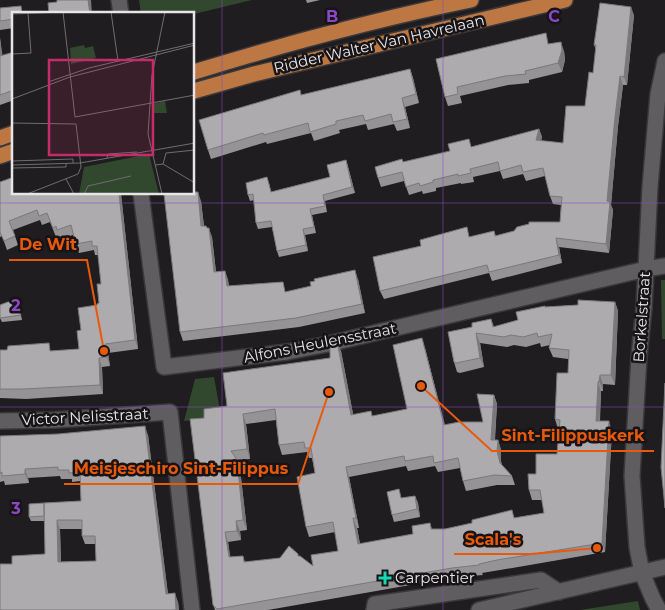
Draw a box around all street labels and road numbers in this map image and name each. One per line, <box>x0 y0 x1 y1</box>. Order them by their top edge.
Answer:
street label: Ridder Walter Van Havrelaan <box>272 10 486 77</box>
street label: Borkelstraat <box>629 271 654 363</box>
street label: Alfons Heulensstraat <box>242 318 398 367</box>
street label: Victor Nelisstraat <box>21 404 149 429</box>

